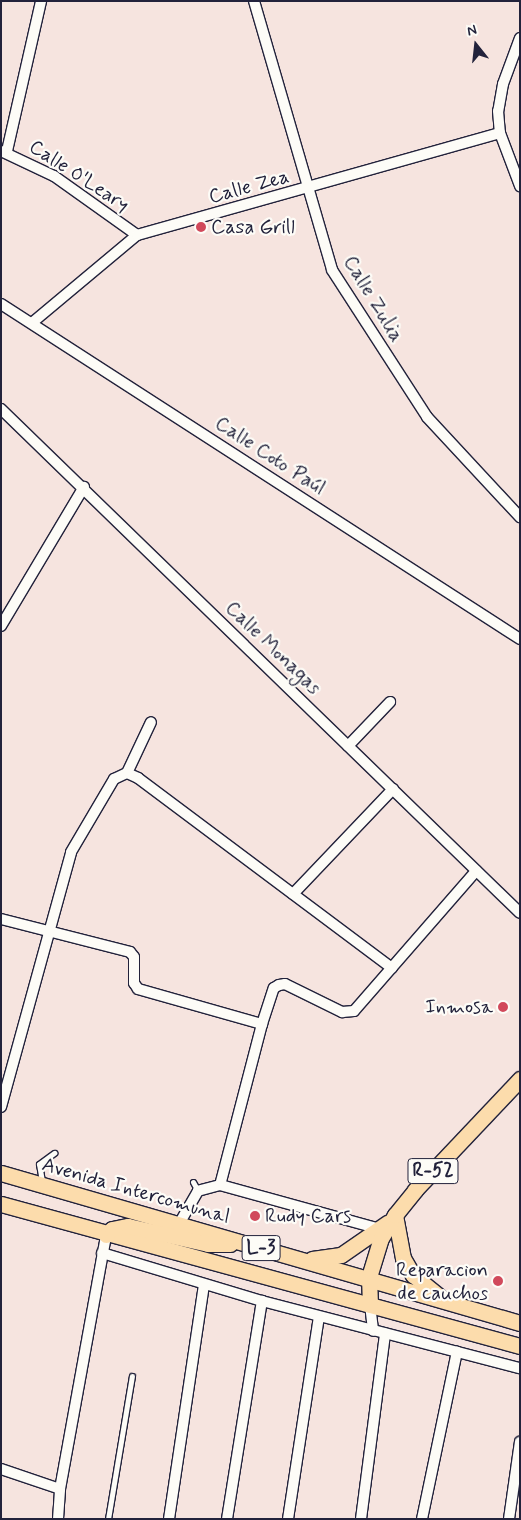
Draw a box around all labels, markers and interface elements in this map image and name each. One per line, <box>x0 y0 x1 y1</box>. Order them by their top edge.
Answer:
north arrow <box>451 20 501 70</box>
text: N <box>465 21 479 41</box>
street label: Calle O'Leary <box>24 134 134 218</box>
street label: Calle Zea <box>206 165 292 209</box>
place label: Casa Grill <box>211 215 295 239</box>
marker: Casa Grill <box>195 221 207 233</box>
street label: Calle Zulia <box>338 252 408 346</box>
street label: Calle Coto Paúl <box>211 412 329 500</box>
street label: Calle Monagas <box>219 596 327 700</box>
place label: Inmosa <box>425 995 493 1019</box>
marker: Inmosa <box>497 1001 509 1013</box>
street label: Avenida Intercomunal <box>40 1153 232 1229</box>
road number: R-52 <box>407 1154 459 1188</box>
place label: Rudy Cars <box>265 1204 351 1228</box>
marker: Rudy Cars <box>249 1210 261 1222</box>
road number: L-3 <box>241 1232 281 1264</box>
place label: Reparacion de cauchos <box>396 1258 488 1305</box>
marker: Reparacion de cauchos <box>492 1275 504 1287</box>

